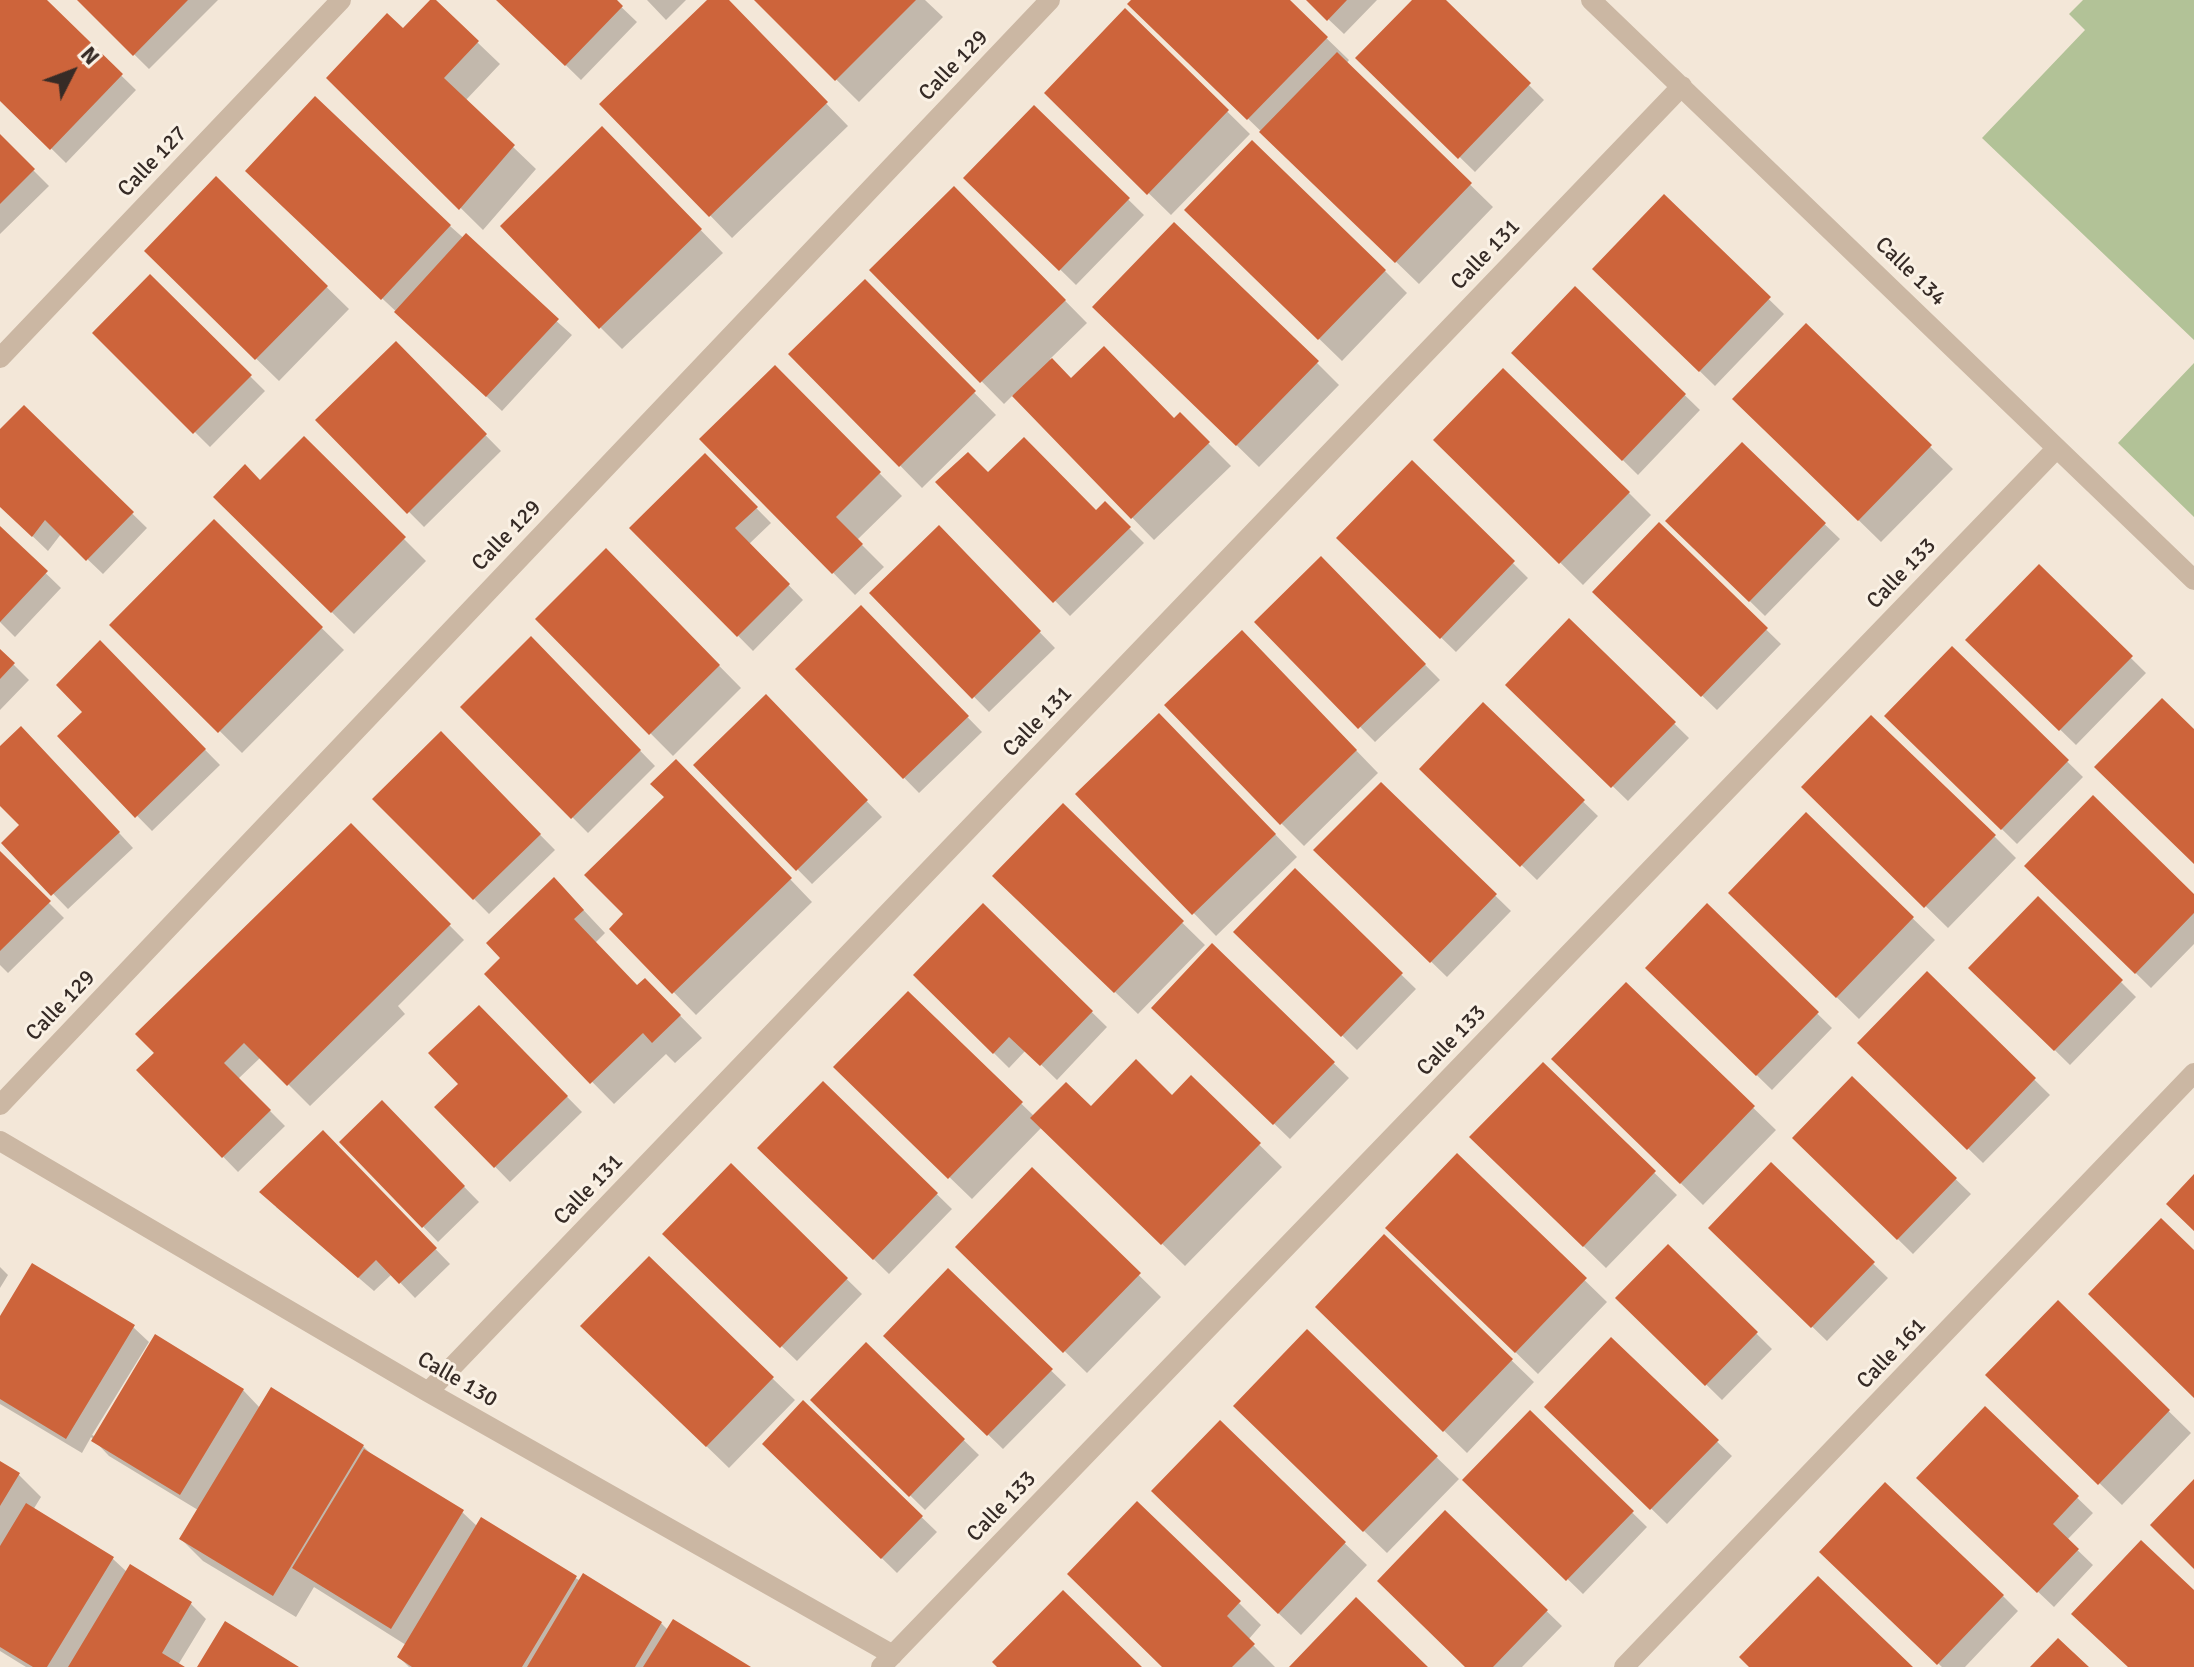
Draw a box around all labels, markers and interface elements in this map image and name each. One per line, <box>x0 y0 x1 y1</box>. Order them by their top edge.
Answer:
street label: Calle 129 <box>914 25 994 107</box>
north arrow <box>32 32 112 112</box>
text: N <box>75 41 105 70</box>
street label: Calle 127 <box>113 121 193 203</box>
street label: Calle 131 <box>1446 214 1526 296</box>
street label: Calle 134 <box>1869 232 1951 312</box>
street label: Calle 129 <box>467 495 547 577</box>
street label: Calle 133 <box>1862 533 1942 615</box>
street label: Calle 131 <box>998 681 1078 763</box>
street label: Calle 129 <box>21 965 101 1047</box>
street label: Calle 133 <box>1412 1000 1492 1082</box>
street label: Calle 131 <box>549 1149 629 1231</box>
street label: Calle 161 <box>1852 1313 1932 1395</box>
street label: Calle 130 <box>412 1347 502 1413</box>
street label: Calle 133 <box>962 1466 1042 1548</box>

